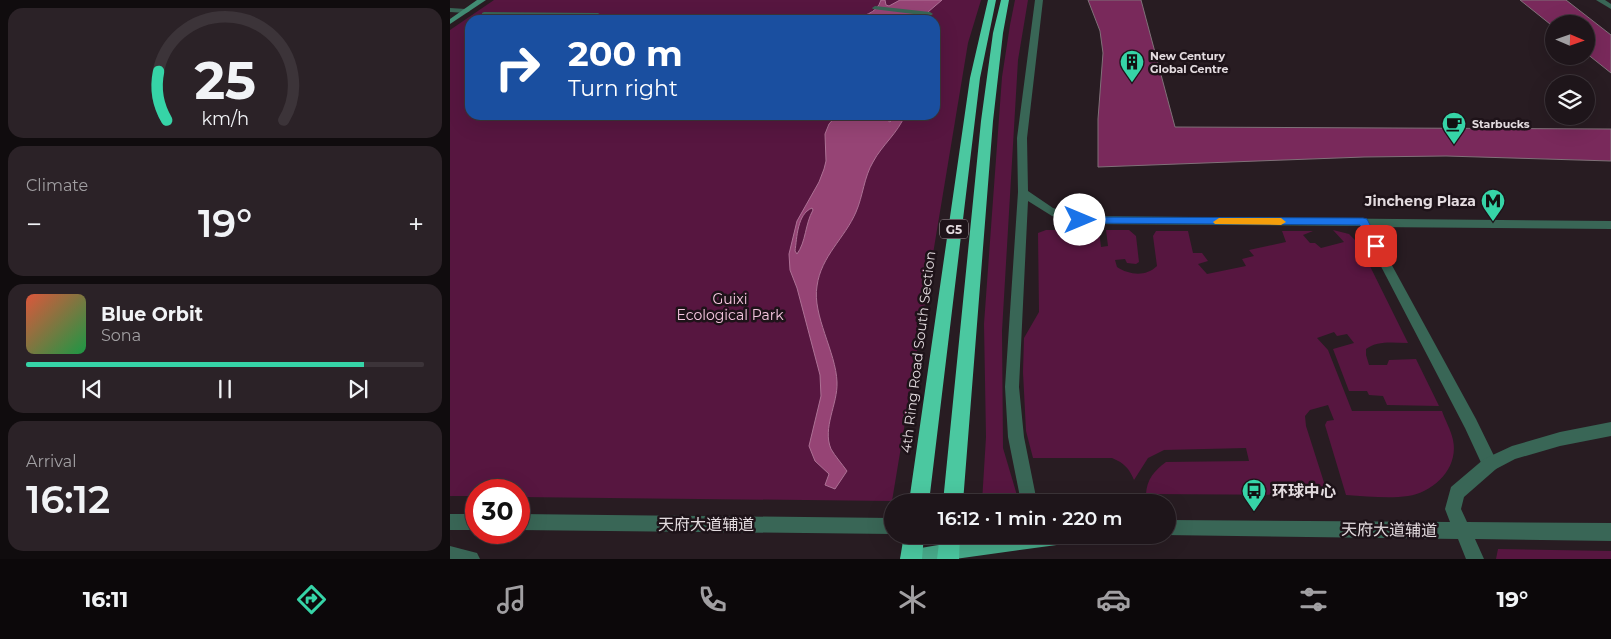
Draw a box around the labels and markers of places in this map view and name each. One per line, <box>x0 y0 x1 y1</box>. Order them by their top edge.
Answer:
building icon: New Century Global Centre <box>1119 49 1145 83</box>
place label: New Century Global Centre <box>1150 49 1228 76</box>
cafe icon: Starbucks <box>1441 111 1467 145</box>
place label: Starbucks <box>1472 117 1530 131</box>
metro station icon: Jincheng Plaza <box>1480 188 1506 222</box>
place label: Jincheng Plaza <box>1364 192 1476 210</box>
pin <box>1355 225 1397 267</box>
bus stop icon: 环球中心 <box>1241 478 1267 512</box>
place label: 环球中心 <box>1272 482 1336 501</box>

